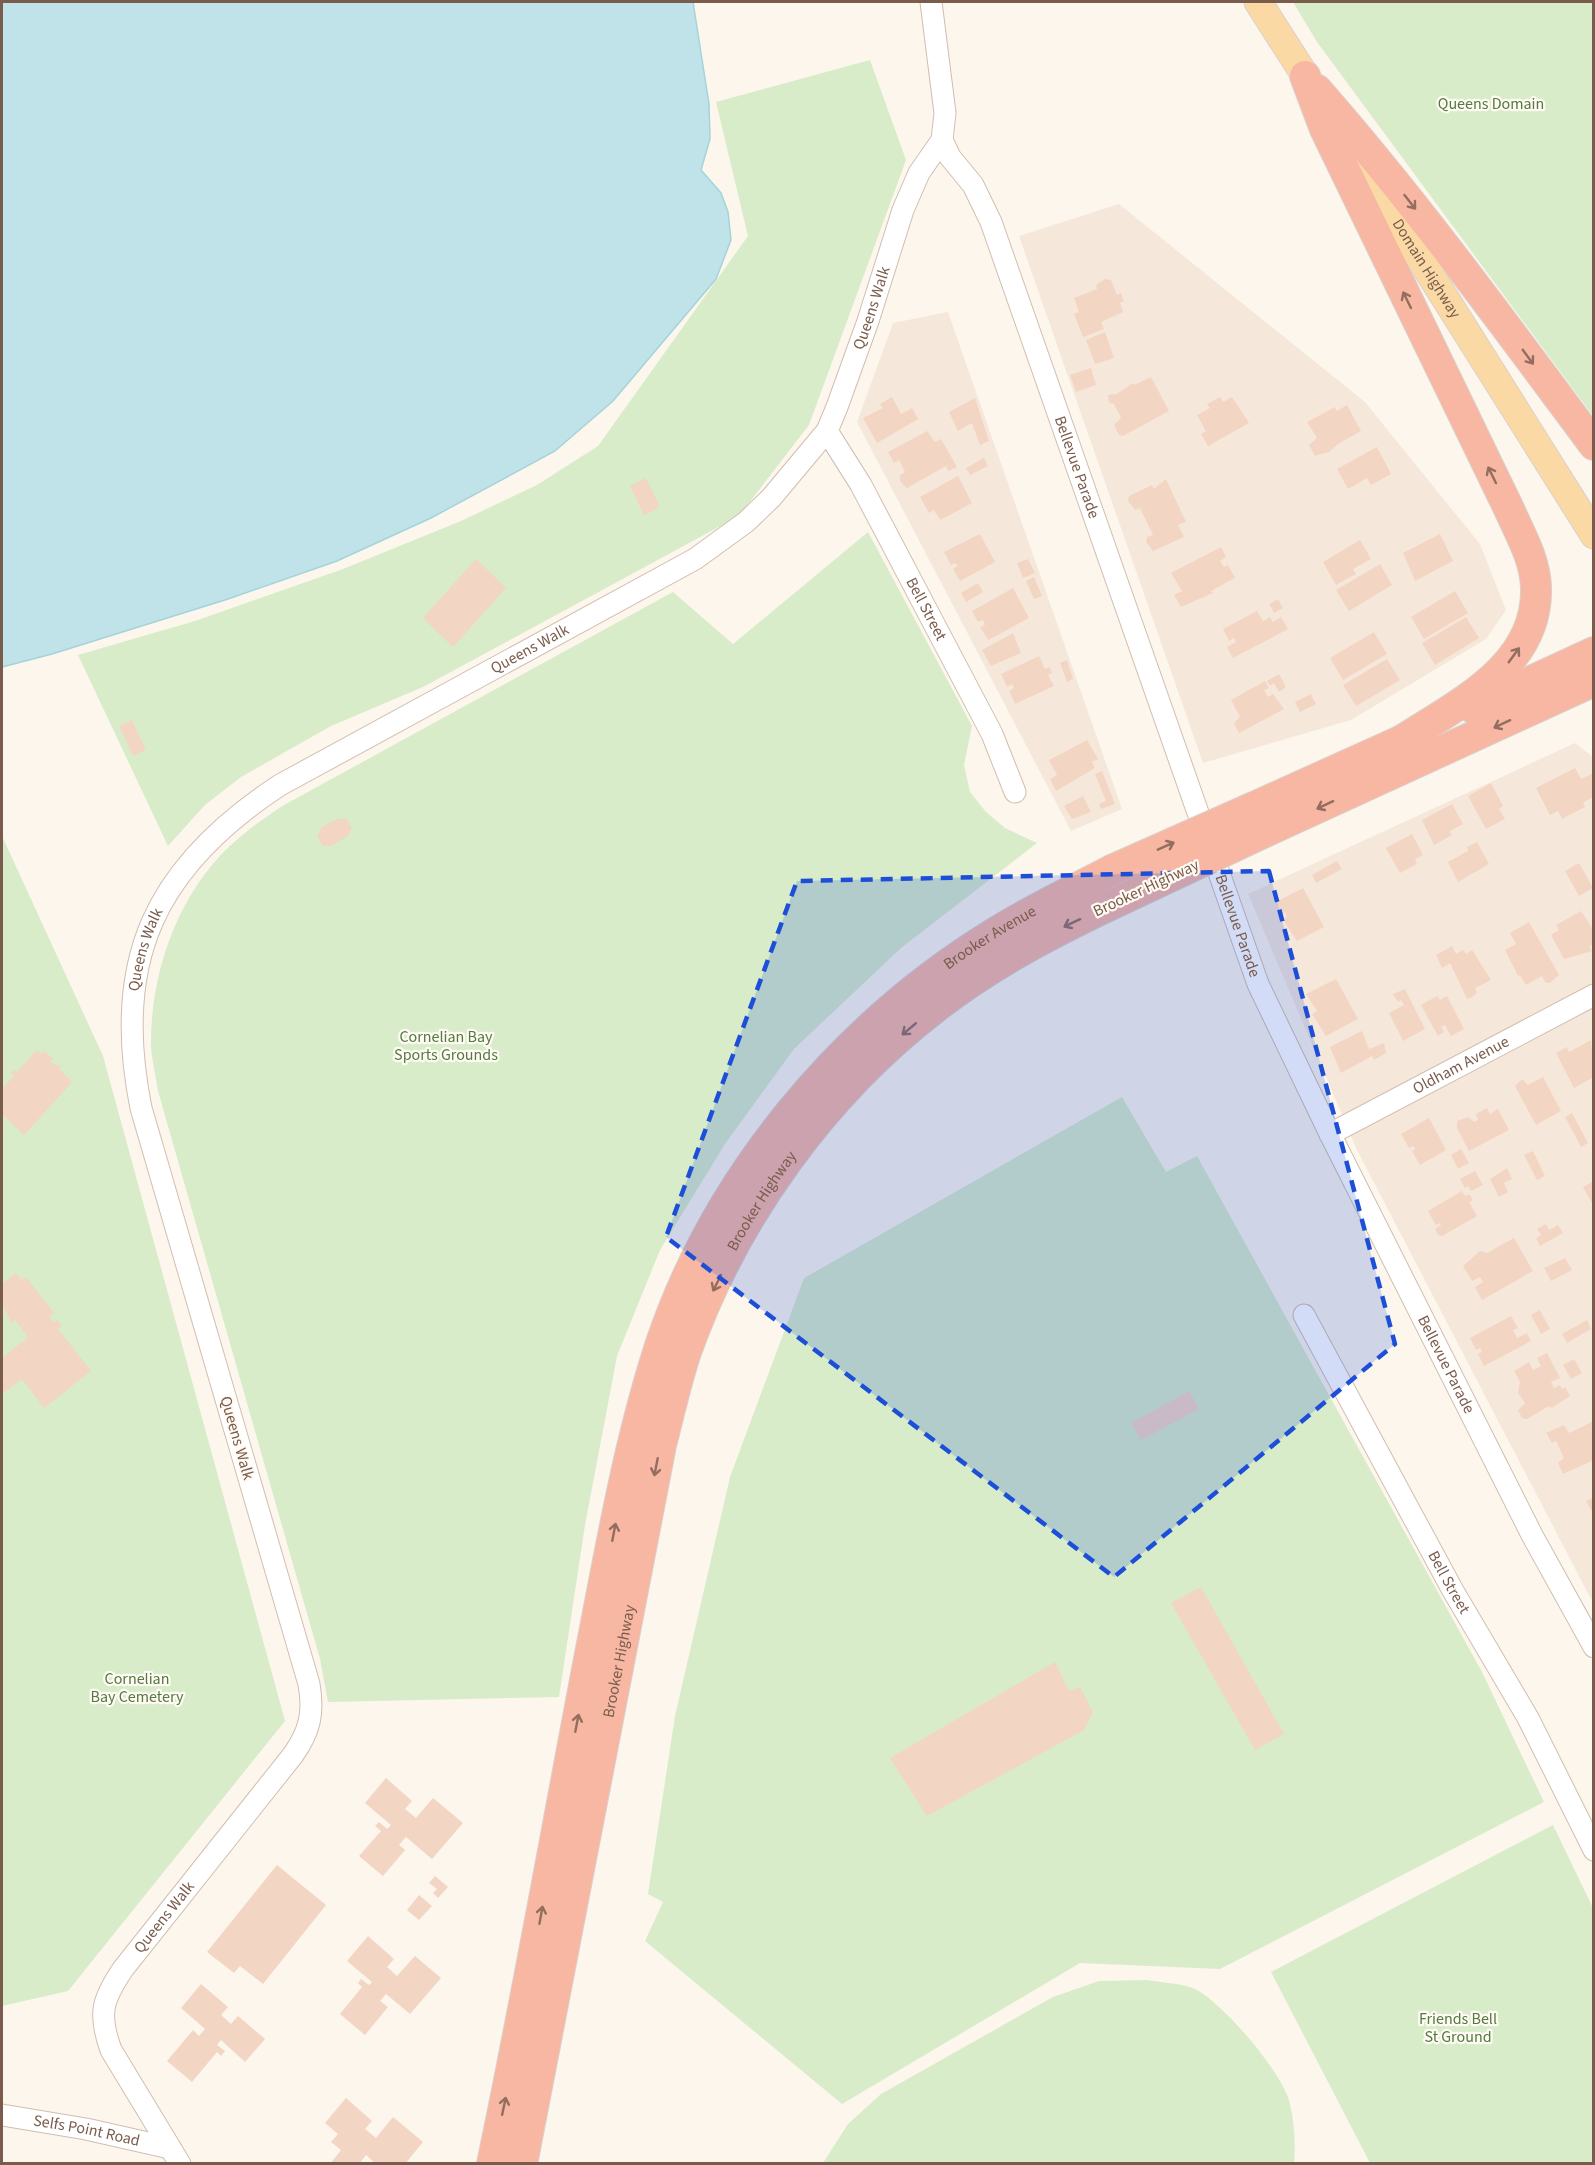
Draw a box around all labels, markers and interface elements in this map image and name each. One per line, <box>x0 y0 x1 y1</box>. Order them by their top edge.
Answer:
park label: Queens Domain <box>1438 93 1544 115</box>
one-way arrow <box>1404 193 1417 209</box>
street label: Domain Highway <box>1387 214 1466 323</box>
street label: Queens Walk <box>848 264 896 353</box>
one-way arrow <box>1401 291 1413 309</box>
one-way arrow <box>1522 348 1535 364</box>
street label: Bellevue Parade <box>1049 413 1105 522</box>
one-way arrow <box>1486 467 1498 485</box>
street label: Bell Street <box>900 573 952 645</box>
street label: Queens Walk <box>487 619 573 679</box>
one-way arrow <box>1507 648 1520 664</box>
one-way arrow <box>1494 718 1512 730</box>
one-way arrow <box>1316 800 1334 811</box>
one-way arrow <box>1156 840 1174 851</box>
street label: Brooker Highway <box>1089 854 1203 922</box>
street label: Bellevue Parade <box>1209 872 1266 980</box>
street label: Brooker Avenue <box>939 900 1040 975</box>
street label: Queens Walk <box>123 904 168 993</box>
one-way arrow <box>1063 917 1081 929</box>
one-way arrow <box>902 1022 917 1036</box>
park label: Cornelian Bay Sports Grounds <box>394 1026 498 1066</box>
street label: Oldham Avenue <box>1409 1031 1513 1100</box>
street label: Brooker Highway <box>722 1146 802 1255</box>
one-way arrow <box>710 1273 722 1291</box>
street label: Bellevue Parade <box>1412 1311 1480 1417</box>
street label: Queens Walk <box>215 1394 259 1483</box>
one-way arrow <box>650 1458 662 1477</box>
one-way arrow <box>609 1522 620 1542</box>
street label: Bell Street <box>1422 1547 1475 1618</box>
street label: Brooker Highway <box>598 1602 641 1720</box>
park label: Cornelian Bay Cemetery <box>91 1668 184 1708</box>
one-way arrow <box>572 1714 583 1733</box>
street label: Queens Walk <box>129 1877 200 1958</box>
one-way arrow <box>536 1905 547 1925</box>
park label: Friends Bell St Ground <box>1419 2008 1497 2048</box>
one-way arrow <box>499 2097 510 2116</box>
street label: Selfs Point Road <box>32 2109 142 2152</box>

